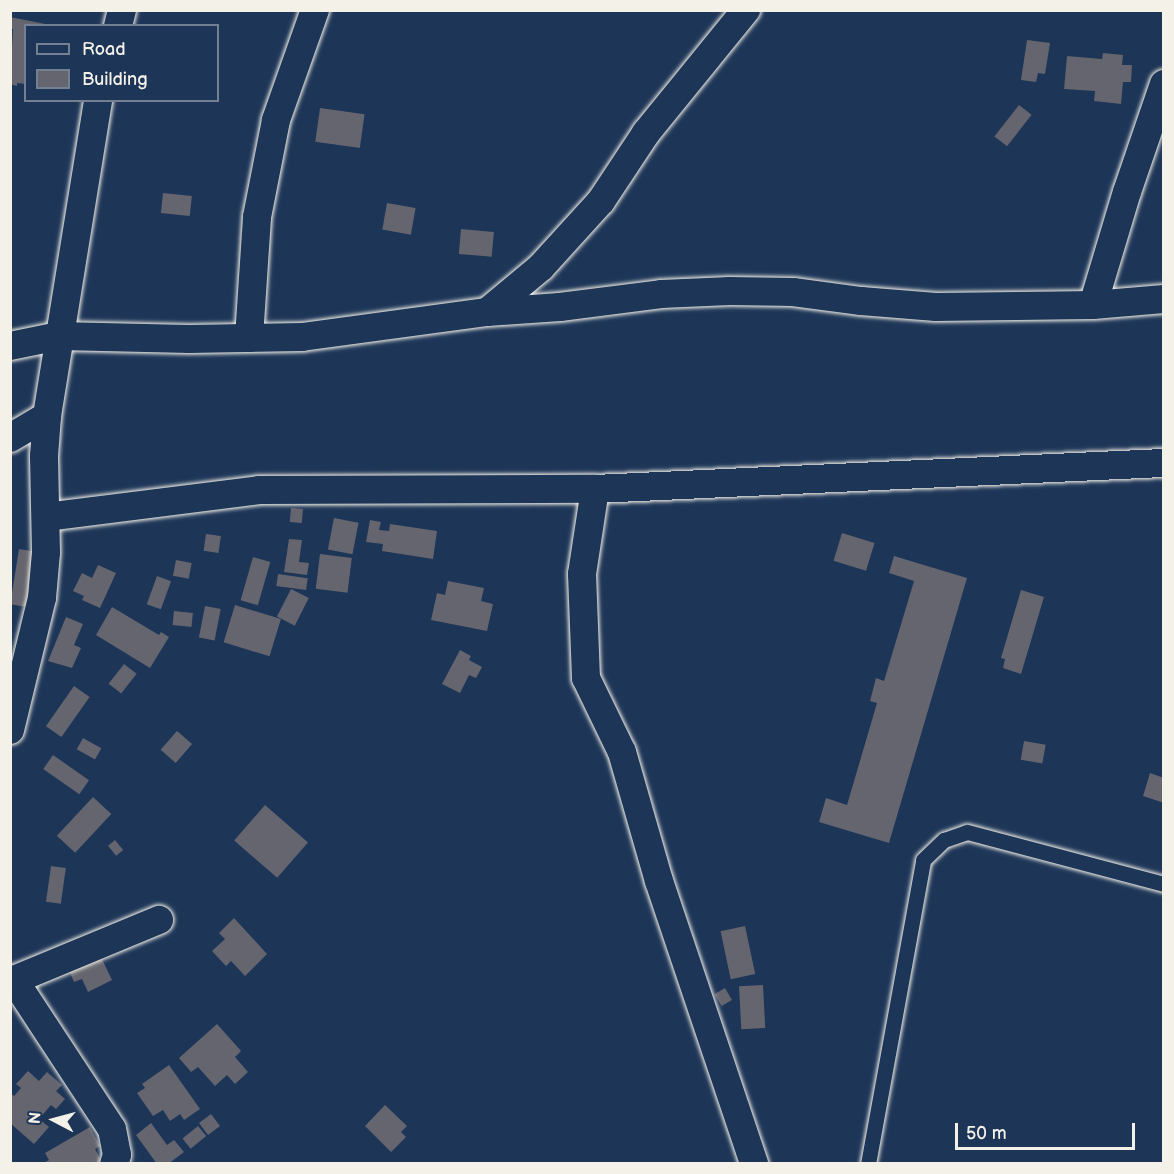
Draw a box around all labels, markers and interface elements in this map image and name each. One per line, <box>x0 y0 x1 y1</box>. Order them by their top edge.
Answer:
legend <box>24 24 219 102</box>
text: Road <box>82 39 126 60</box>
text: Building <box>82 69 148 90</box>
north arrow <box>24 1090 84 1150</box>
text: N <box>26 1111 46 1125</box>
scale bar <box>958 1111 1138 1149</box>
text: 50 m <box>966 1123 1007 1144</box>

